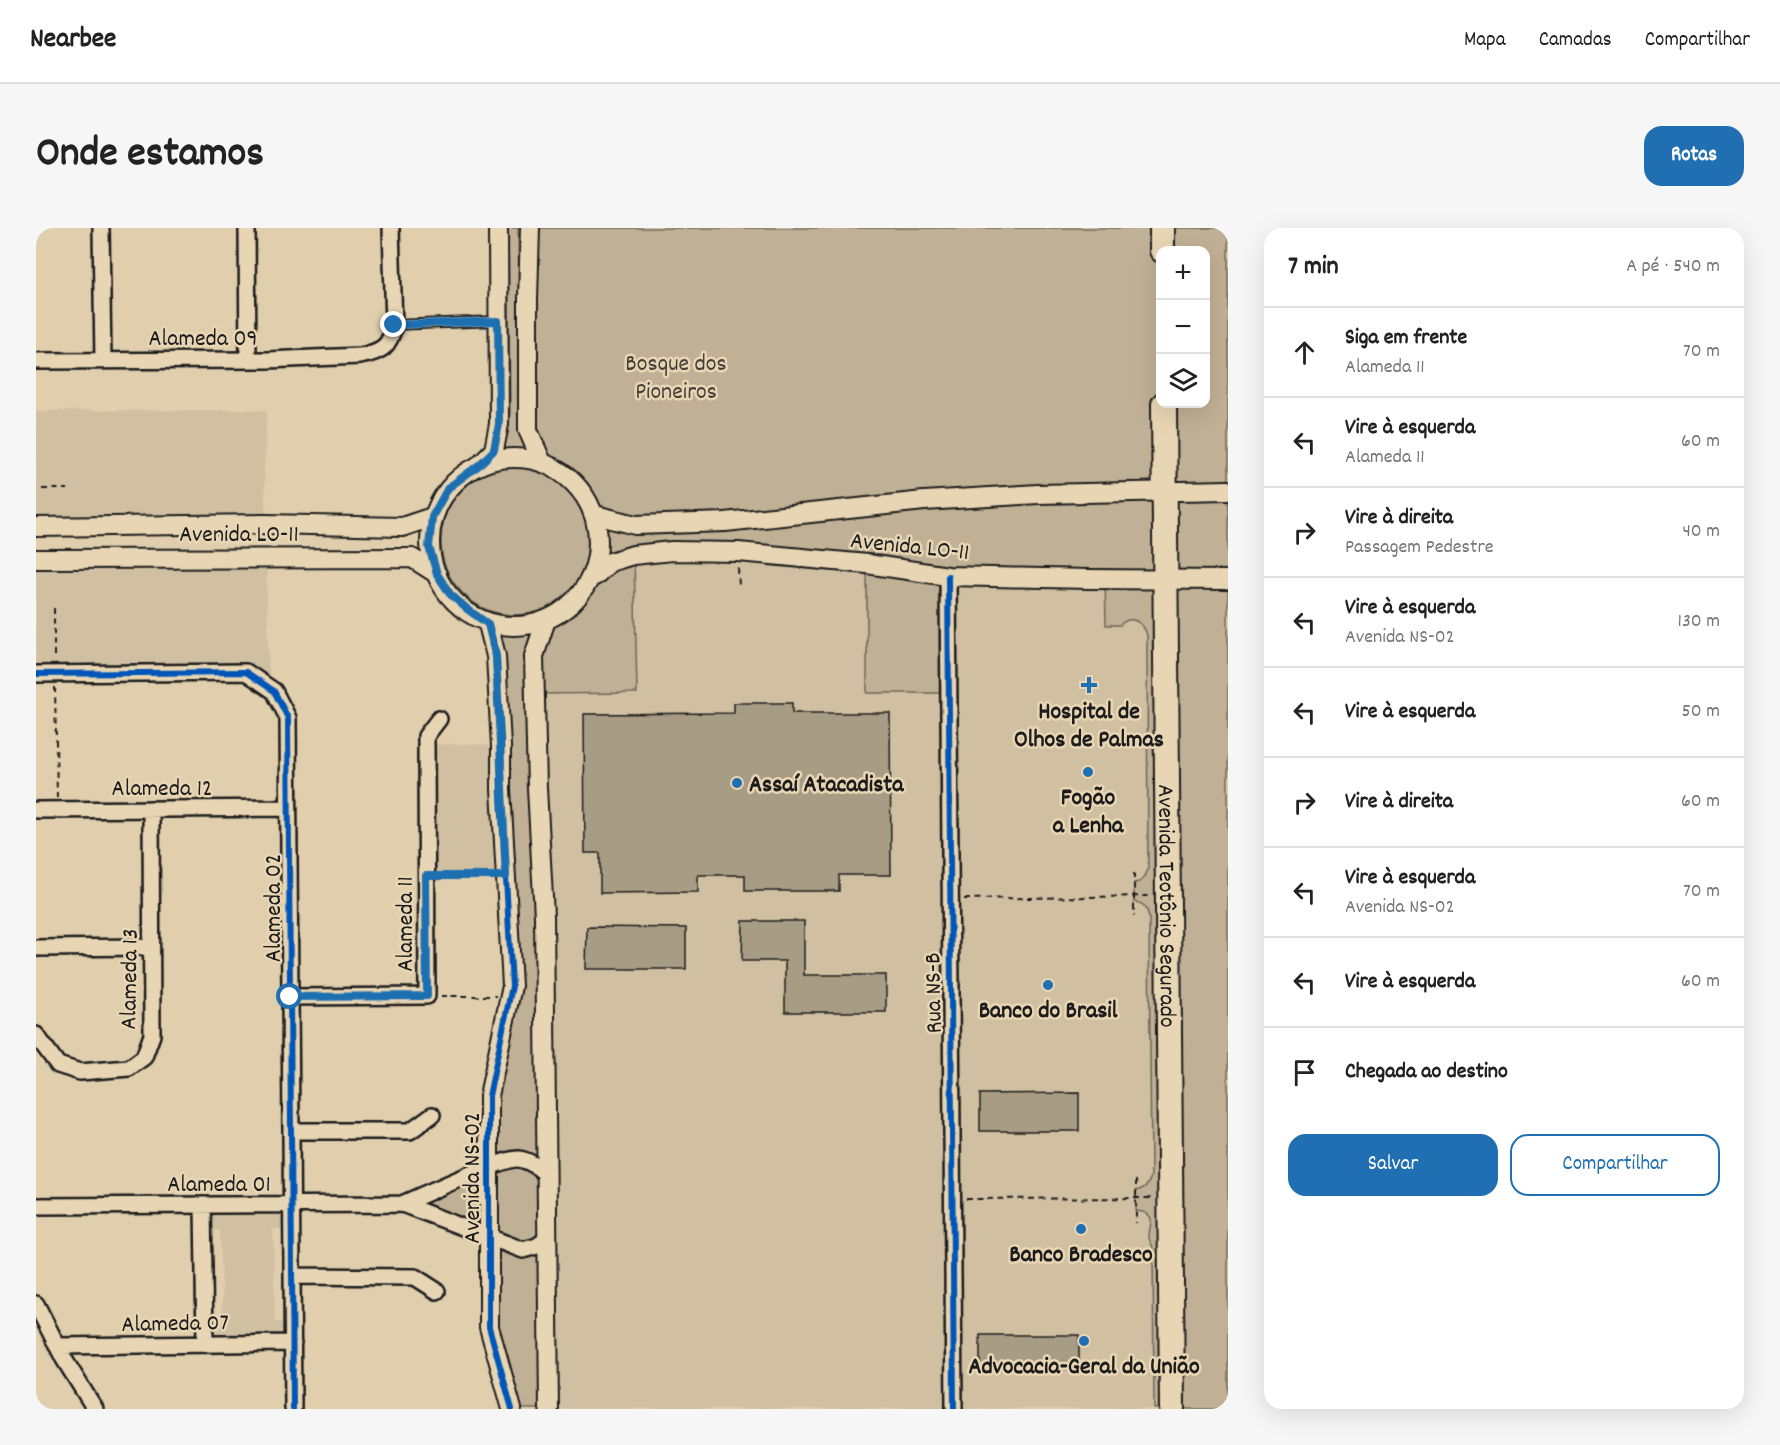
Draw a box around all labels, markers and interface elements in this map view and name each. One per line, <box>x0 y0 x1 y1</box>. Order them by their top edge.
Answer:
text: Nearbee <box>30 21 116 61</box>
text: Mapa <box>1464 26 1506 56</box>
text: Camadas <box>1539 26 1612 56</box>
text: Compartilhar <box>1645 26 1750 56</box>
text: Onde estamos <box>36 126 264 186</box>
button: Rotas <box>1644 126 1744 186</box>
map controls <box>1156 246 1210 408</box>
button: + <box>1156 246 1210 300</box>
text: 7 min <box>1288 249 1339 286</box>
text: A pé · 540 m <box>1626 253 1720 281</box>
button: − <box>1156 300 1210 354</box>
route end <box>380 311 406 337</box>
street label: Alameda 09 <box>148 323 258 357</box>
text: Siga em frente <box>1345 323 1467 354</box>
icon: ahead <box>1288 336 1321 369</box>
text: 70 m <box>1683 338 1720 366</box>
park label: Bosque dos Pioneiros <box>625 348 727 410</box>
button: layers <box>1156 354 1210 408</box>
text: Alameda 11 <box>1345 354 1425 382</box>
text: Vire à esquerda <box>1345 413 1475 444</box>
icon: left <box>1288 426 1321 459</box>
text: 60 m <box>1681 428 1720 456</box>
text: Alameda 11 <box>1345 444 1425 472</box>
text: Vire à direita <box>1345 503 1453 534</box>
icon: right <box>1288 516 1321 549</box>
text: 40 m <box>1682 518 1720 546</box>
street label: Avenida LO-11 <box>179 519 299 553</box>
street label: Avenida LO-11 <box>848 525 971 571</box>
text: Passagem Pedestre <box>1345 534 1494 562</box>
text: Vire à esquerda <box>1345 593 1475 624</box>
icon: left <box>1288 606 1321 639</box>
text: 130 m <box>1678 608 1720 636</box>
text: Avenida NS-02 <box>1345 624 1454 652</box>
marker: Hospital de Olhos de Palmas <box>1080 676 1098 694</box>
place label: Hospital de Olhos de Palmas <box>1014 696 1164 758</box>
icon: left <box>1288 696 1321 729</box>
text: Vire à esquerda <box>1345 697 1475 728</box>
text: 50 m <box>1682 698 1720 726</box>
marker: Fogão a Lenha <box>1081 765 1095 779</box>
place label: Assaí Atacadista <box>749 769 904 803</box>
street label: Alameda 12 <box>112 773 212 807</box>
marker: Assaí Atacadista <box>730 776 744 790</box>
place label: Fogão a Lenha <box>1053 782 1124 844</box>
street label: Avenida Teotônio Segurado <box>1147 784 1183 1028</box>
icon: right <box>1288 786 1321 819</box>
text: Vire à direita <box>1345 787 1453 818</box>
text: 60 m <box>1681 788 1720 816</box>
street label: Alameda 02 <box>258 854 292 962</box>
text: Vire à esquerda <box>1345 863 1475 894</box>
street label: Alameda 11 <box>390 876 424 972</box>
icon: left <box>1288 876 1321 909</box>
text: 70 m <box>1683 878 1720 906</box>
text: Avenida NS-02 <box>1345 894 1454 922</box>
street label: Alameda 13 <box>113 928 149 1030</box>
street label: Rua NS-B <box>917 952 953 1034</box>
icon: left <box>1288 966 1321 999</box>
text: Vire à esquerda <box>1345 967 1475 998</box>
text: 60 m <box>1681 968 1720 996</box>
marker: Banco do Brasil <box>1041 978 1055 992</box>
route start <box>276 983 302 1009</box>
place label: Banco do Brasil <box>979 995 1118 1029</box>
icon: arrive <box>1288 1056 1321 1089</box>
text: Chegada ao destino <box>1345 1057 1508 1088</box>
street label: Avenida NS-02 <box>457 1112 491 1244</box>
button: Salvar <box>1288 1134 1498 1196</box>
button: Compartilhar <box>1510 1134 1720 1196</box>
street label: Alameda 01 <box>167 1169 271 1203</box>
marker: Banco Bradesco <box>1074 1222 1088 1236</box>
place label: Banco Bradesco <box>1009 1239 1153 1273</box>
street label: Alameda 07 <box>121 1307 229 1343</box>
marker: Advocacia-Geral da União <box>1077 1334 1091 1348</box>
place label: Advocacia-Geral da União <box>968 1351 1200 1385</box>

